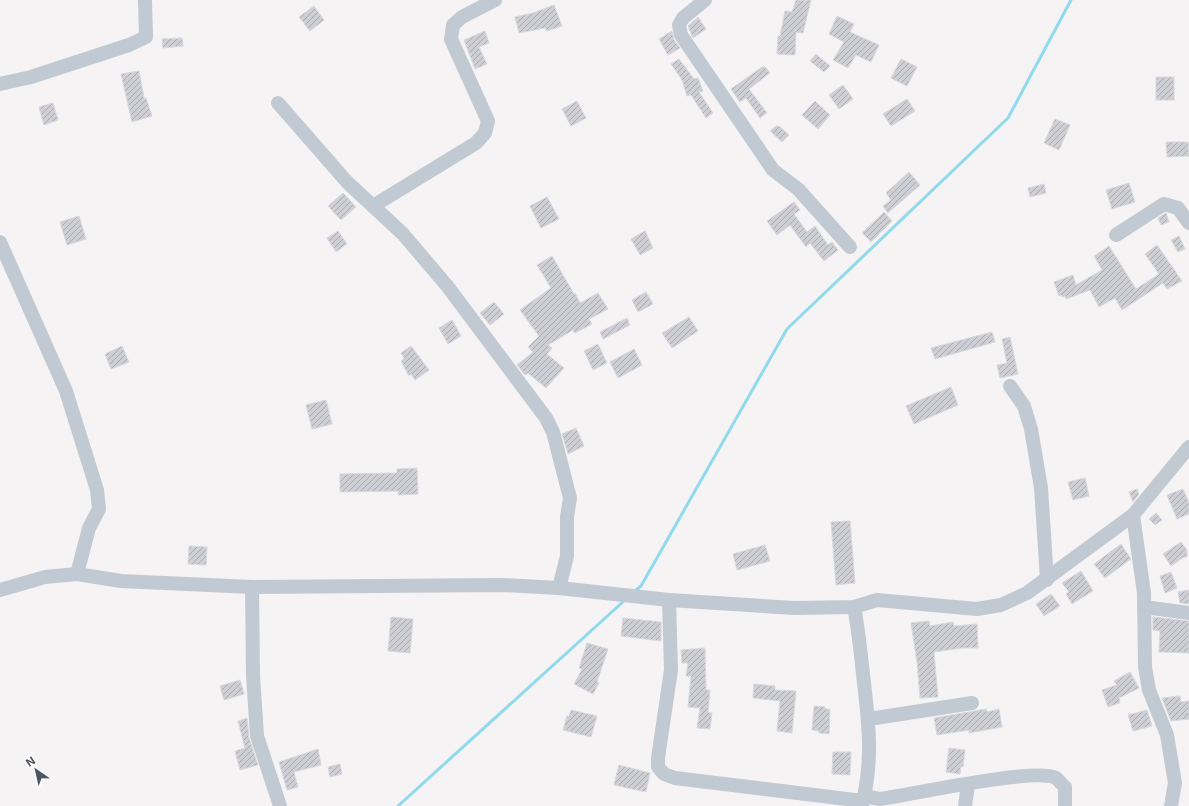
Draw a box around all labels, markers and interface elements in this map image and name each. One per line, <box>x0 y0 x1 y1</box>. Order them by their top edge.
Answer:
north arrow <box>16 750 56 790</box>
text: N <box>23 754 38 770</box>

